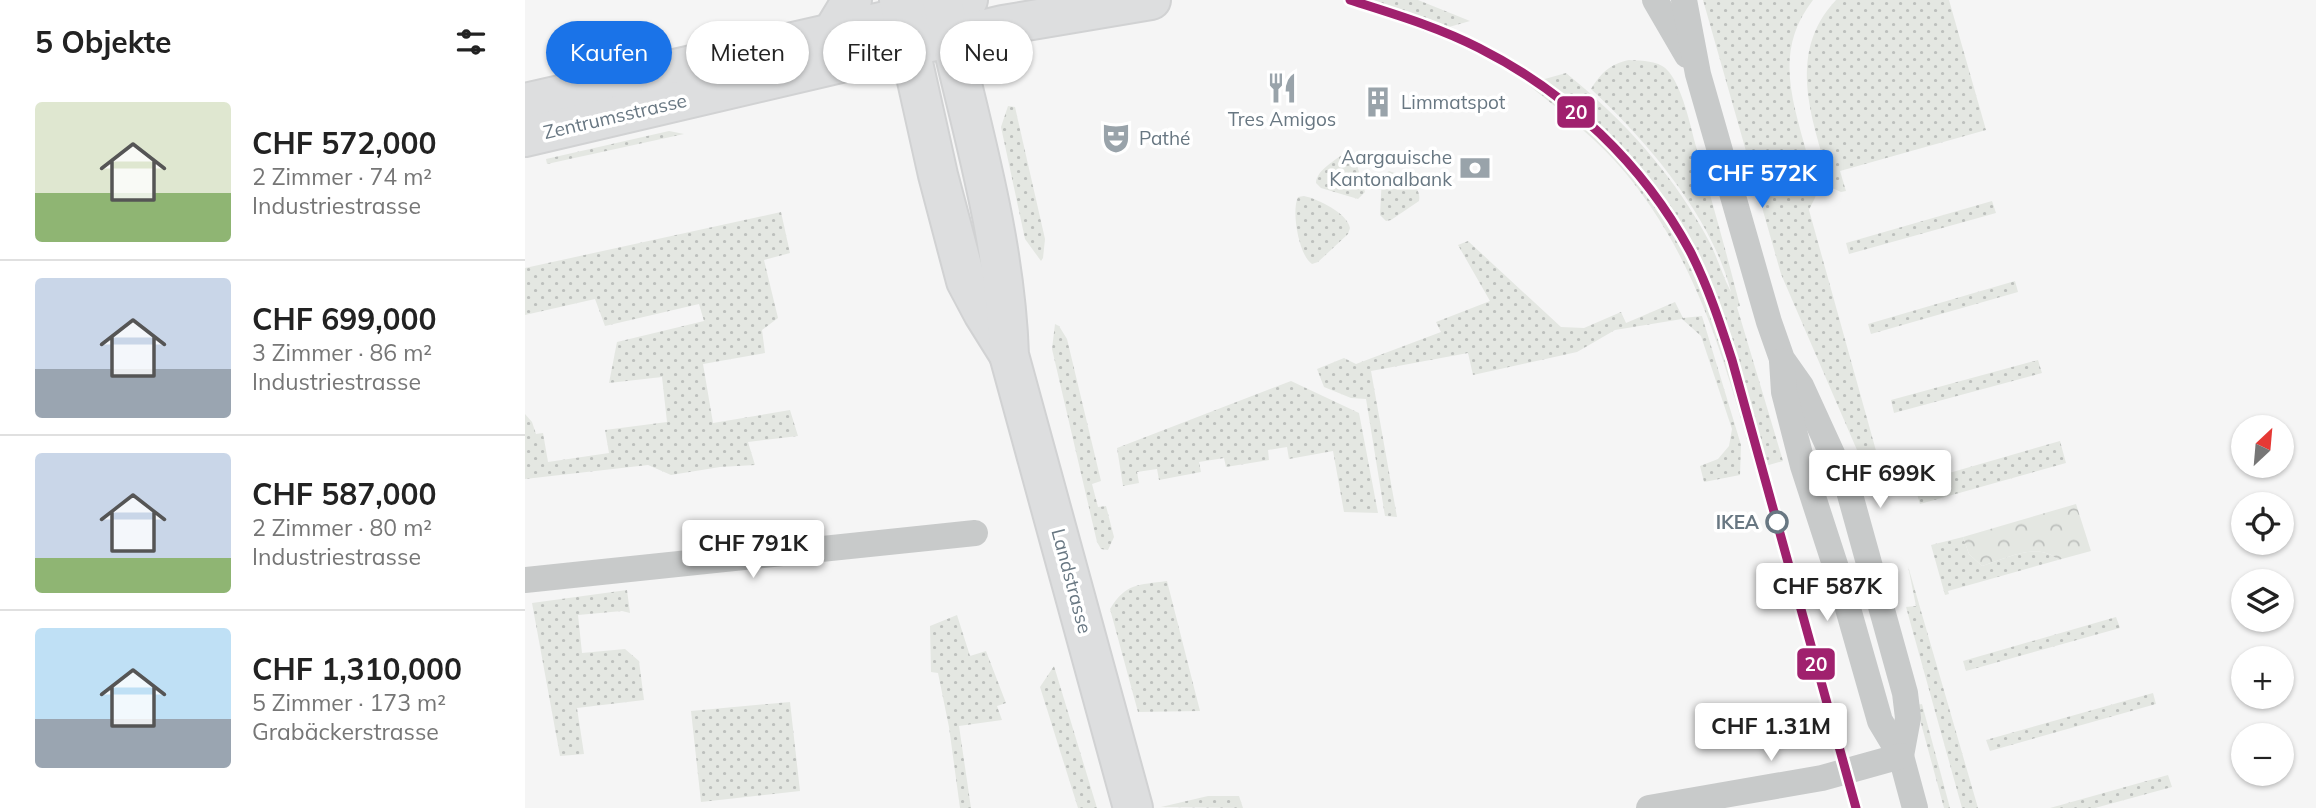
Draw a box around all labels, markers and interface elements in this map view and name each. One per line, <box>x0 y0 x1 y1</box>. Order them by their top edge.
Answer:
chip: Kaufen <box>546 21 672 84</box>
chip: Mieten <box>686 21 809 84</box>
chip: Filter <box>823 21 926 84</box>
chip: Neu <box>940 21 1033 84</box>
text: 5 Objekte <box>35 23 171 61</box>
icon: filters <box>452 23 490 61</box>
restaurant icon: Tres Amigos <box>1265 71 1299 105</box>
building icon: Limmatspot <box>1361 85 1395 119</box>
street label: Zentrumsstrasse <box>541 88 689 144</box>
place label: Limmatspot <box>1401 90 1506 114</box>
line badge: 20 <box>1556 95 1596 129</box>
text: 20 <box>1565 100 1587 124</box>
place label: Tres Amigos <box>1228 107 1336 131</box>
theatre icon: Pathé <box>1099 121 1133 155</box>
text: CHF 572,000 <box>252 124 437 162</box>
place label: Pathé <box>1139 126 1190 150</box>
icon: home <box>91 130 175 214</box>
place label: Aargauische Kantonalbank <box>1329 145 1452 191</box>
pin: CHF 572K <box>1690 150 1834 210</box>
bank icon: Aargauische Kantonalbank <box>1458 151 1492 185</box>
text: CHF 572K <box>1707 158 1817 187</box>
text: 2 Zimmer · 74 m² <box>252 162 432 191</box>
text: Industriestrasse <box>252 191 421 220</box>
text: CHF 699,000 <box>252 300 437 338</box>
icon: home <box>91 306 175 390</box>
text: 3 Zimmer · 86 m² <box>252 338 432 367</box>
text: Industriestrasse <box>252 367 421 396</box>
north arrow <box>2231 415 2294 478</box>
map controls <box>2231 415 2294 786</box>
pin: CHF 699K <box>1808 450 1952 510</box>
text: CHF 699K <box>1825 458 1935 487</box>
text: CHF 587,000 <box>252 475 437 513</box>
icon: home <box>91 481 175 565</box>
button: locate <box>2231 492 2294 555</box>
place label: IKEA <box>1716 510 1760 534</box>
marker: IKEA <box>1766 511 1788 533</box>
text: 2 Zimmer · 80 m² <box>252 513 432 542</box>
pin: CHF 791K <box>681 520 825 580</box>
street label: Landstrasse <box>1046 526 1098 636</box>
text: CHF 791K <box>698 528 808 557</box>
text: Industriestrasse <box>252 542 421 571</box>
pin: CHF 587K <box>1755 564 1899 623</box>
button: layers <box>2231 569 2294 632</box>
text: CHF 587K <box>1772 571 1882 600</box>
button: + <box>2231 646 2294 709</box>
line badge: 20 <box>1796 647 1836 681</box>
text: CHF 1,310,000 <box>252 650 462 688</box>
text: 20 <box>1805 652 1827 676</box>
icon: home <box>91 656 175 740</box>
text: 5 Zimmer · 173 m² <box>252 688 446 717</box>
pin: CHF 1.31M <box>1691 704 1851 763</box>
text: CHF 1.31M <box>1711 711 1831 740</box>
text: Grabäckerstrasse <box>252 717 439 746</box>
button: − <box>2231 723 2294 786</box>

